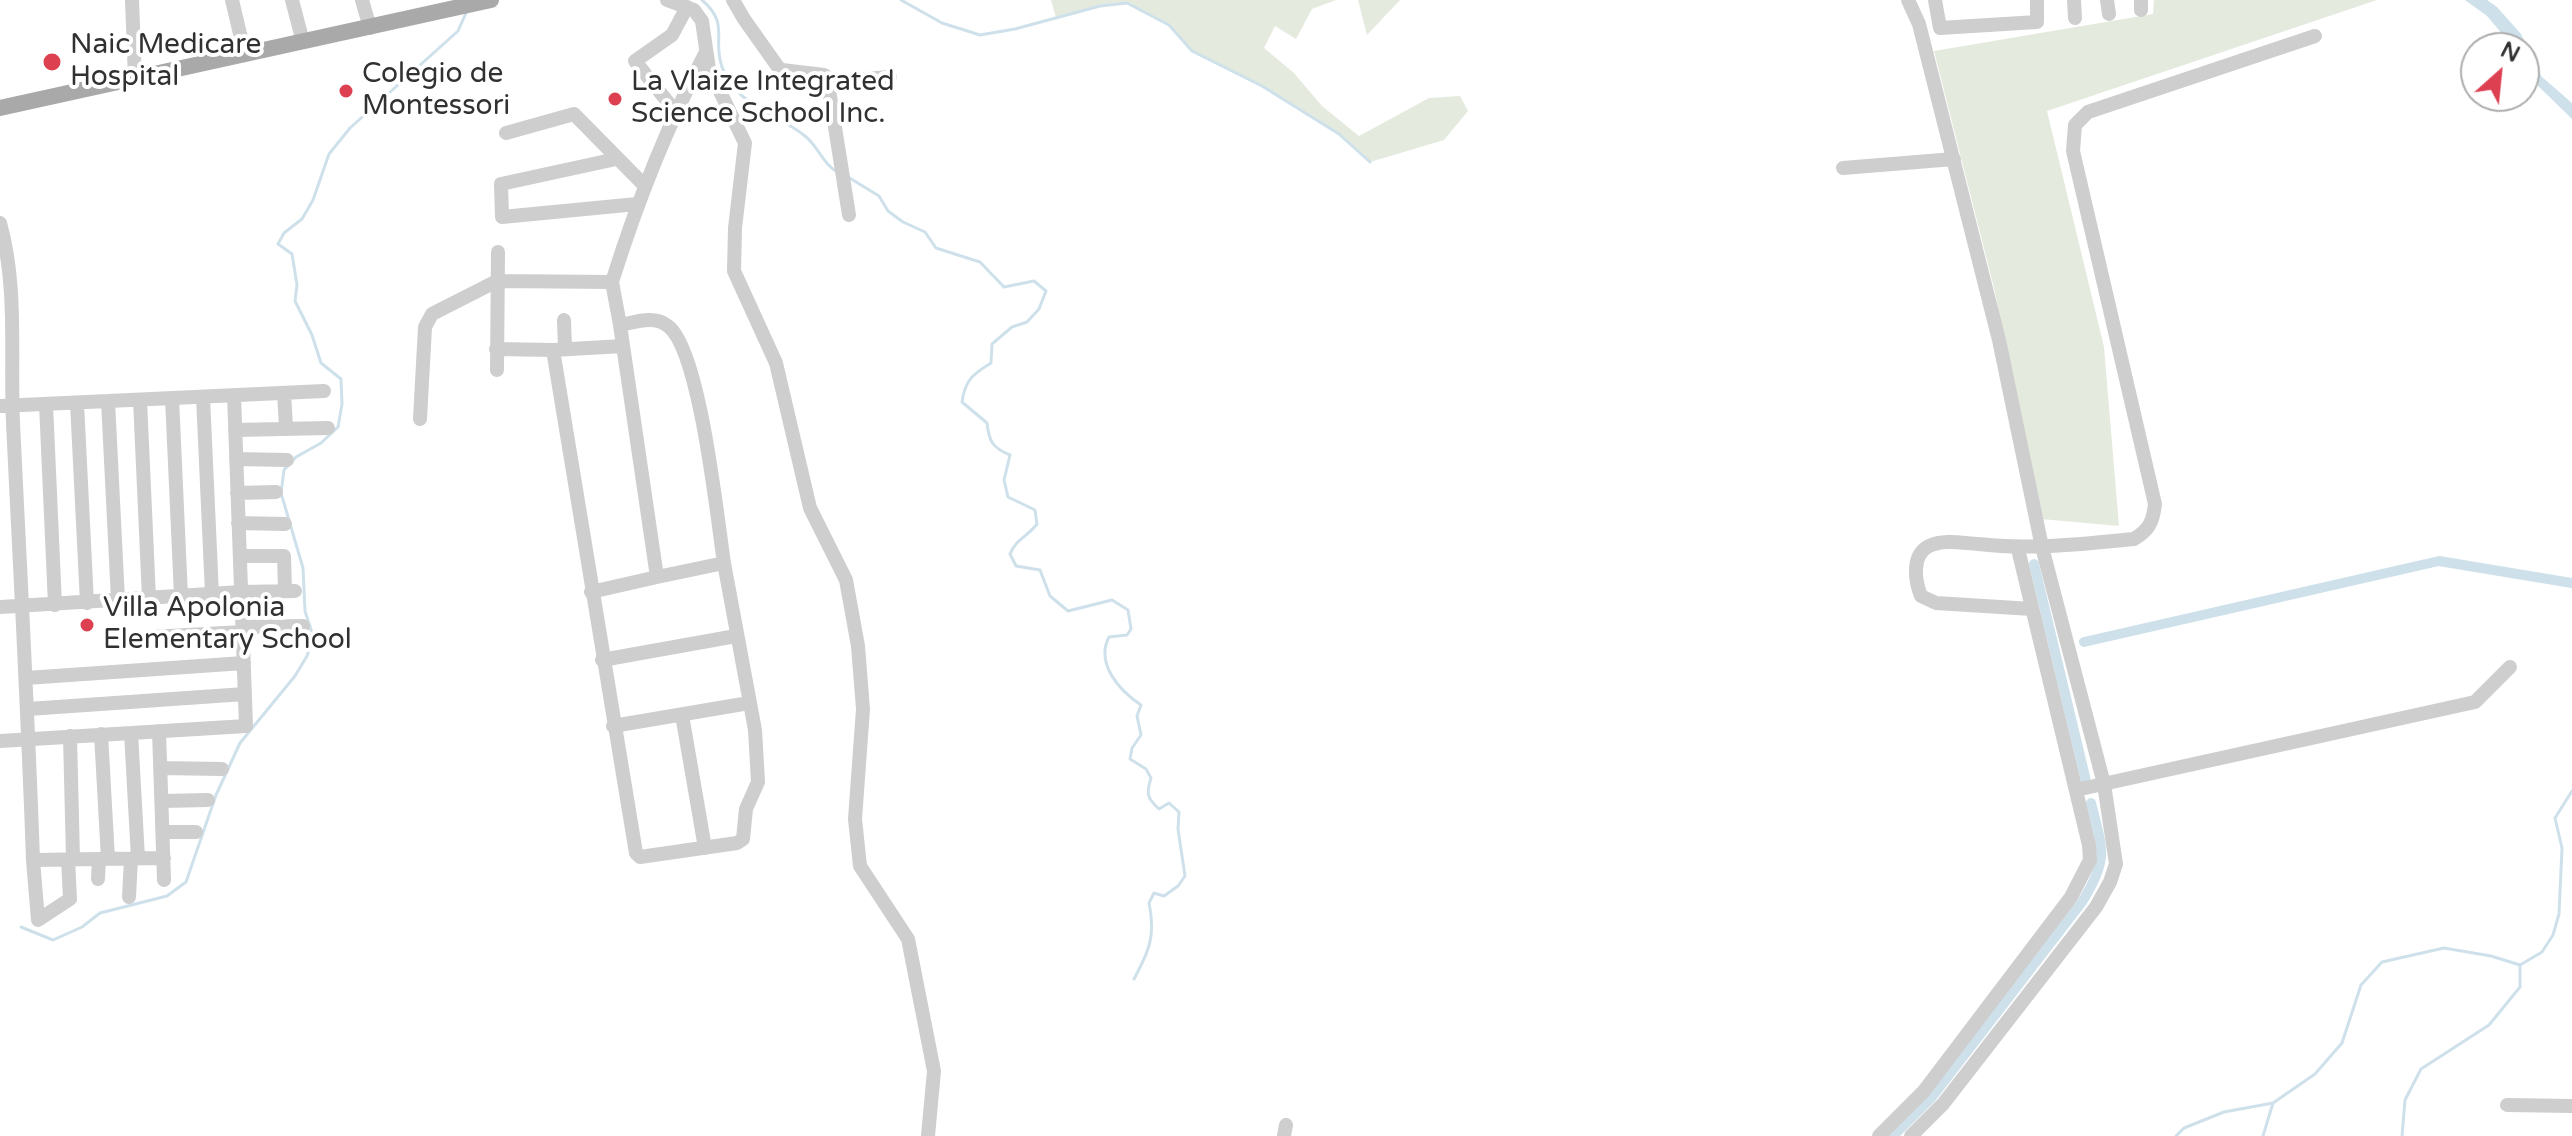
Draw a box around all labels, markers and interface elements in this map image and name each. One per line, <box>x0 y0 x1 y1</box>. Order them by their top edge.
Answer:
place label: Naic Medicare Hospital <box>70 29 261 95</box>
north arrow <box>2460 32 2540 112</box>
text: N <box>2496 37 2524 68</box>
marker: Naic Medicare Hospital <box>41 51 63 73</box>
place label: Colegio de Montessori <box>362 58 510 124</box>
place label: La Vlaize Integrated Science School Inc. <box>631 66 895 132</box>
marker: Colegio de Montessori <box>337 82 355 100</box>
marker: La Vlaize Integrated Science School Inc. <box>606 90 624 108</box>
place label: Villa Apolonia Elementary School <box>103 592 352 658</box>
marker: Villa Apolonia Elementary School <box>78 616 96 634</box>

